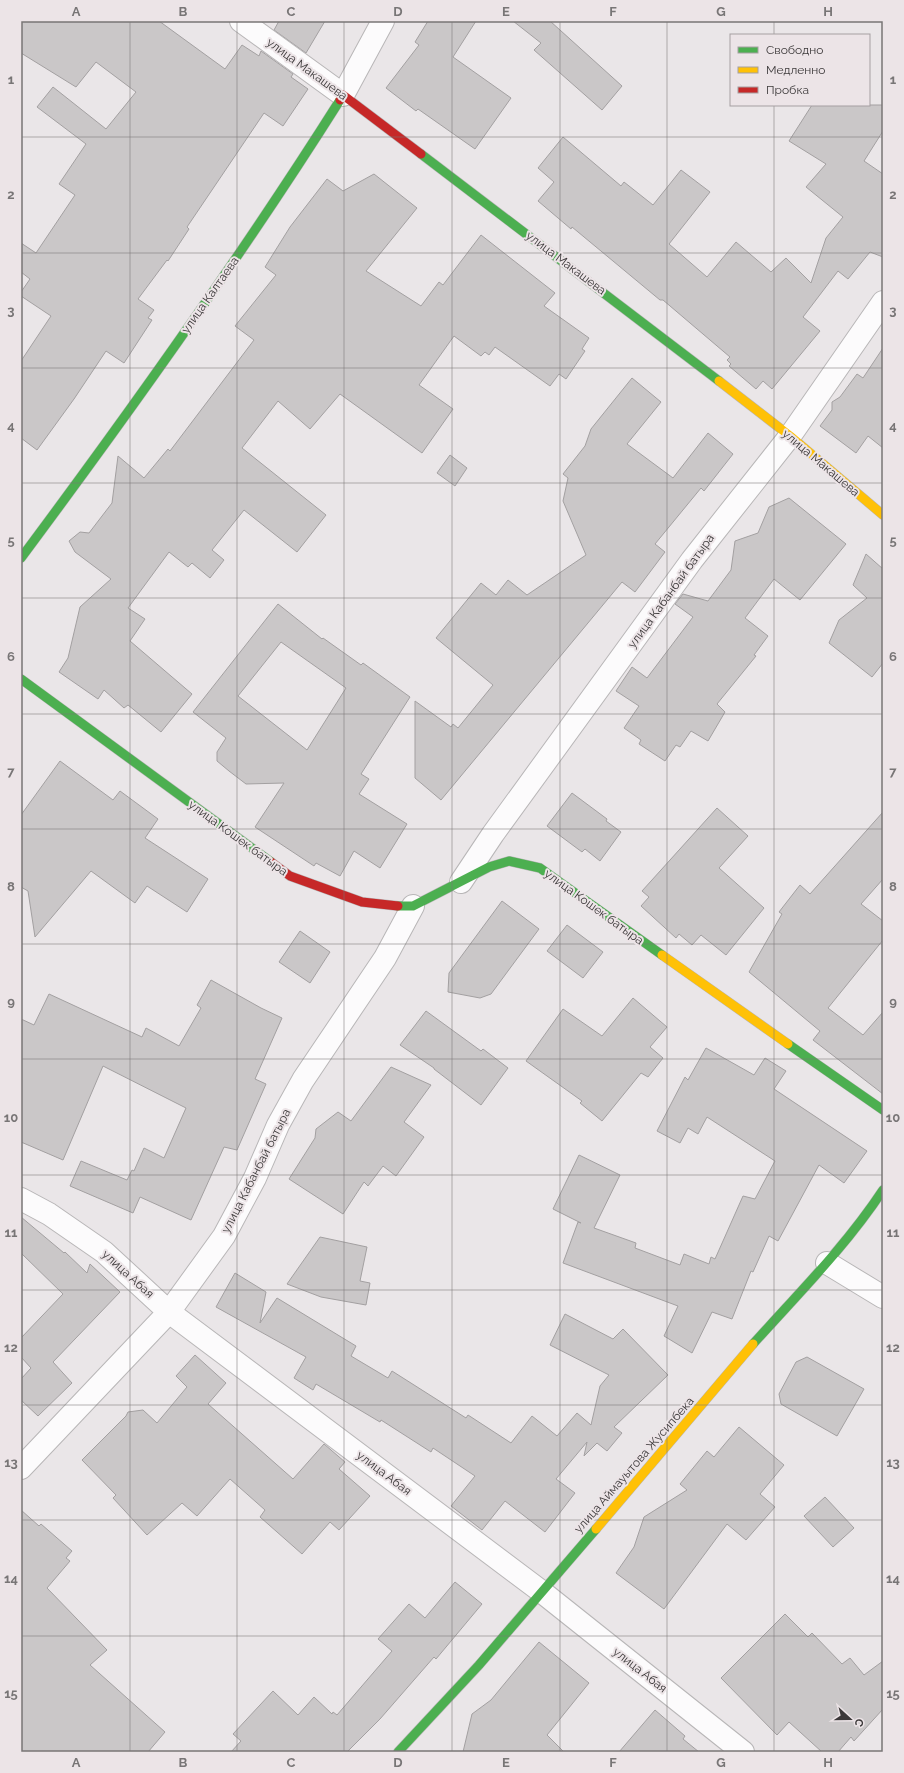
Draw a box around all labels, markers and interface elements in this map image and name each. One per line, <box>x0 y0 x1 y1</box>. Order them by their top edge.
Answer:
text: A <box>72 4 81 19</box>
text: B <box>179 4 188 19</box>
text: C <box>287 4 296 19</box>
text: D <box>393 4 403 19</box>
text: E <box>502 4 510 19</box>
text: F <box>609 4 617 19</box>
text: G <box>716 4 726 19</box>
text: H <box>823 4 833 19</box>
legend <box>730 34 870 106</box>
street label: улица Макашева <box>264 35 350 103</box>
text: Свободно <box>766 43 823 57</box>
text: Медленно <box>766 63 825 77</box>
text: 1 <box>8 72 15 87</box>
text: 1 <box>890 72 897 87</box>
text: Пробка <box>766 83 809 97</box>
text: 2 <box>7 187 15 202</box>
text: 2 <box>889 187 897 202</box>
street label: улица Макашева <box>523 228 609 298</box>
street label: улица Калтаева <box>178 254 242 336</box>
text: 3 <box>7 303 15 318</box>
text: 3 <box>889 303 897 318</box>
text: 4 <box>7 418 15 433</box>
text: 4 <box>889 418 897 433</box>
street label: улица Макашева <box>780 427 862 499</box>
street label: улица Кабанбай батыра <box>625 531 717 651</box>
text: 5 <box>7 533 15 548</box>
text: 5 <box>889 533 897 548</box>
text: 6 <box>7 649 15 664</box>
text: 6 <box>889 649 897 664</box>
text: 7 <box>7 764 15 779</box>
text: 7 <box>889 764 897 779</box>
street label: улица Кошек батыра <box>186 797 290 879</box>
street label: улица Кошек батыра <box>542 866 646 948</box>
text: 8 <box>7 879 15 894</box>
text: 8 <box>889 879 897 894</box>
text: 9 <box>7 994 15 1009</box>
text: 9 <box>889 994 897 1009</box>
street label: улица Кабанбай батыра <box>219 1107 293 1235</box>
text: 10 <box>4 1110 18 1125</box>
text: 10 <box>886 1110 900 1125</box>
text: 11 <box>5 1225 18 1240</box>
text: 11 <box>887 1225 900 1240</box>
street label: улица Абая <box>99 1247 157 1301</box>
text: 12 <box>4 1340 18 1355</box>
text: 12 <box>886 1340 900 1355</box>
street label: улица Аймауытова Жусипбека <box>571 1394 697 1536</box>
street label: улица Абая <box>354 1448 414 1498</box>
text: 13 <box>4 1455 18 1470</box>
text: 13 <box>886 1455 900 1470</box>
text: 14 <box>4 1571 18 1586</box>
text: 14 <box>886 1571 900 1586</box>
street label: улица Абая <box>610 1645 670 1695</box>
text: 15 <box>4 1686 18 1701</box>
text: 15 <box>886 1686 900 1701</box>
north arrow <box>830 1699 870 1739</box>
text: С <box>851 1717 866 1729</box>
text: A <box>72 1755 81 1770</box>
text: B <box>179 1755 188 1770</box>
text: C <box>287 1755 296 1770</box>
text: D <box>393 1755 403 1770</box>
text: E <box>502 1755 510 1770</box>
text: F <box>609 1755 617 1770</box>
text: G <box>716 1755 726 1770</box>
text: H <box>823 1755 833 1770</box>

